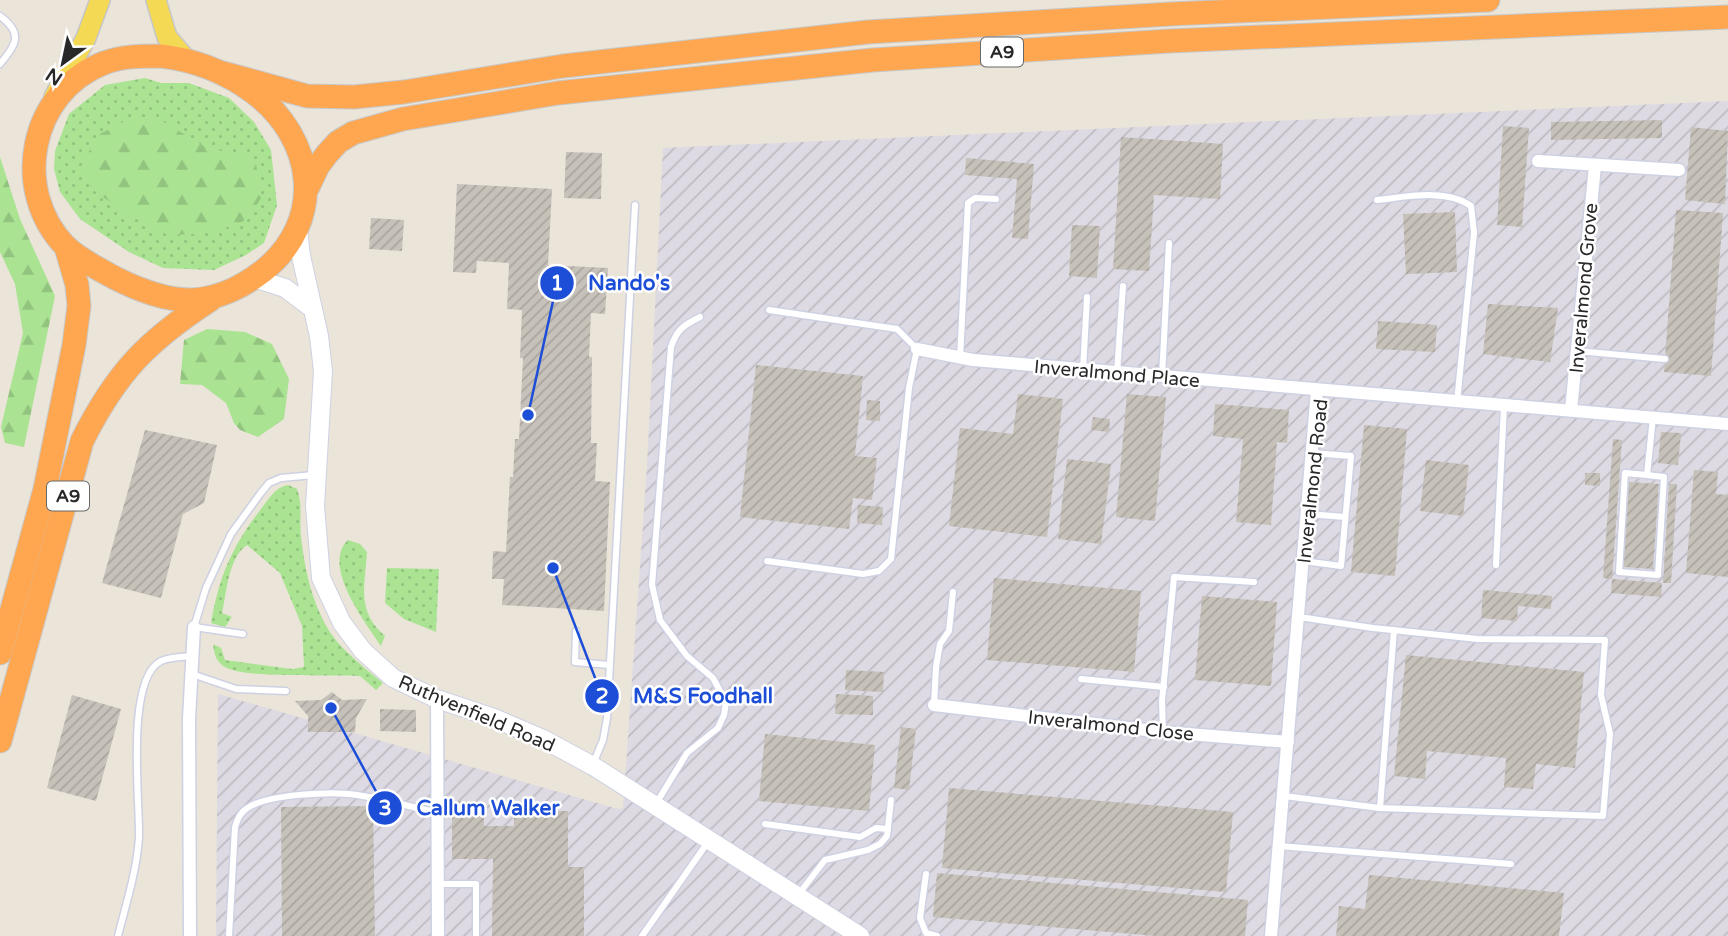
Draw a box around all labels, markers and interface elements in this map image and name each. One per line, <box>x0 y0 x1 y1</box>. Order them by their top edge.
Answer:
north arrow <box>28 28 98 98</box>
road number: A9 <box>981 38 1023 66</box>
text: N <box>42 63 67 90</box>
street label: Inveralmond Grove <box>1566 202 1602 374</box>
callout: Nando's <box>539 262 684 304</box>
text: 1 <box>550 271 564 296</box>
text: Nando's <box>588 271 670 296</box>
street label: Inveralmond Place <box>1033 356 1201 392</box>
street label: Inveralmond Road <box>1293 398 1333 564</box>
road number: A9 <box>47 482 89 510</box>
street label: Ruthvenfield Road <box>395 671 558 757</box>
callout: M&S Foodhall <box>584 675 787 717</box>
text: 2 <box>595 684 609 709</box>
text: M&S Foodhall <box>633 684 773 709</box>
street label: Inveralmond Close <box>1027 706 1195 746</box>
callout: Callum Walker <box>368 787 574 829</box>
text: 3 <box>378 796 392 821</box>
text: Callum Walker <box>417 796 560 821</box>

